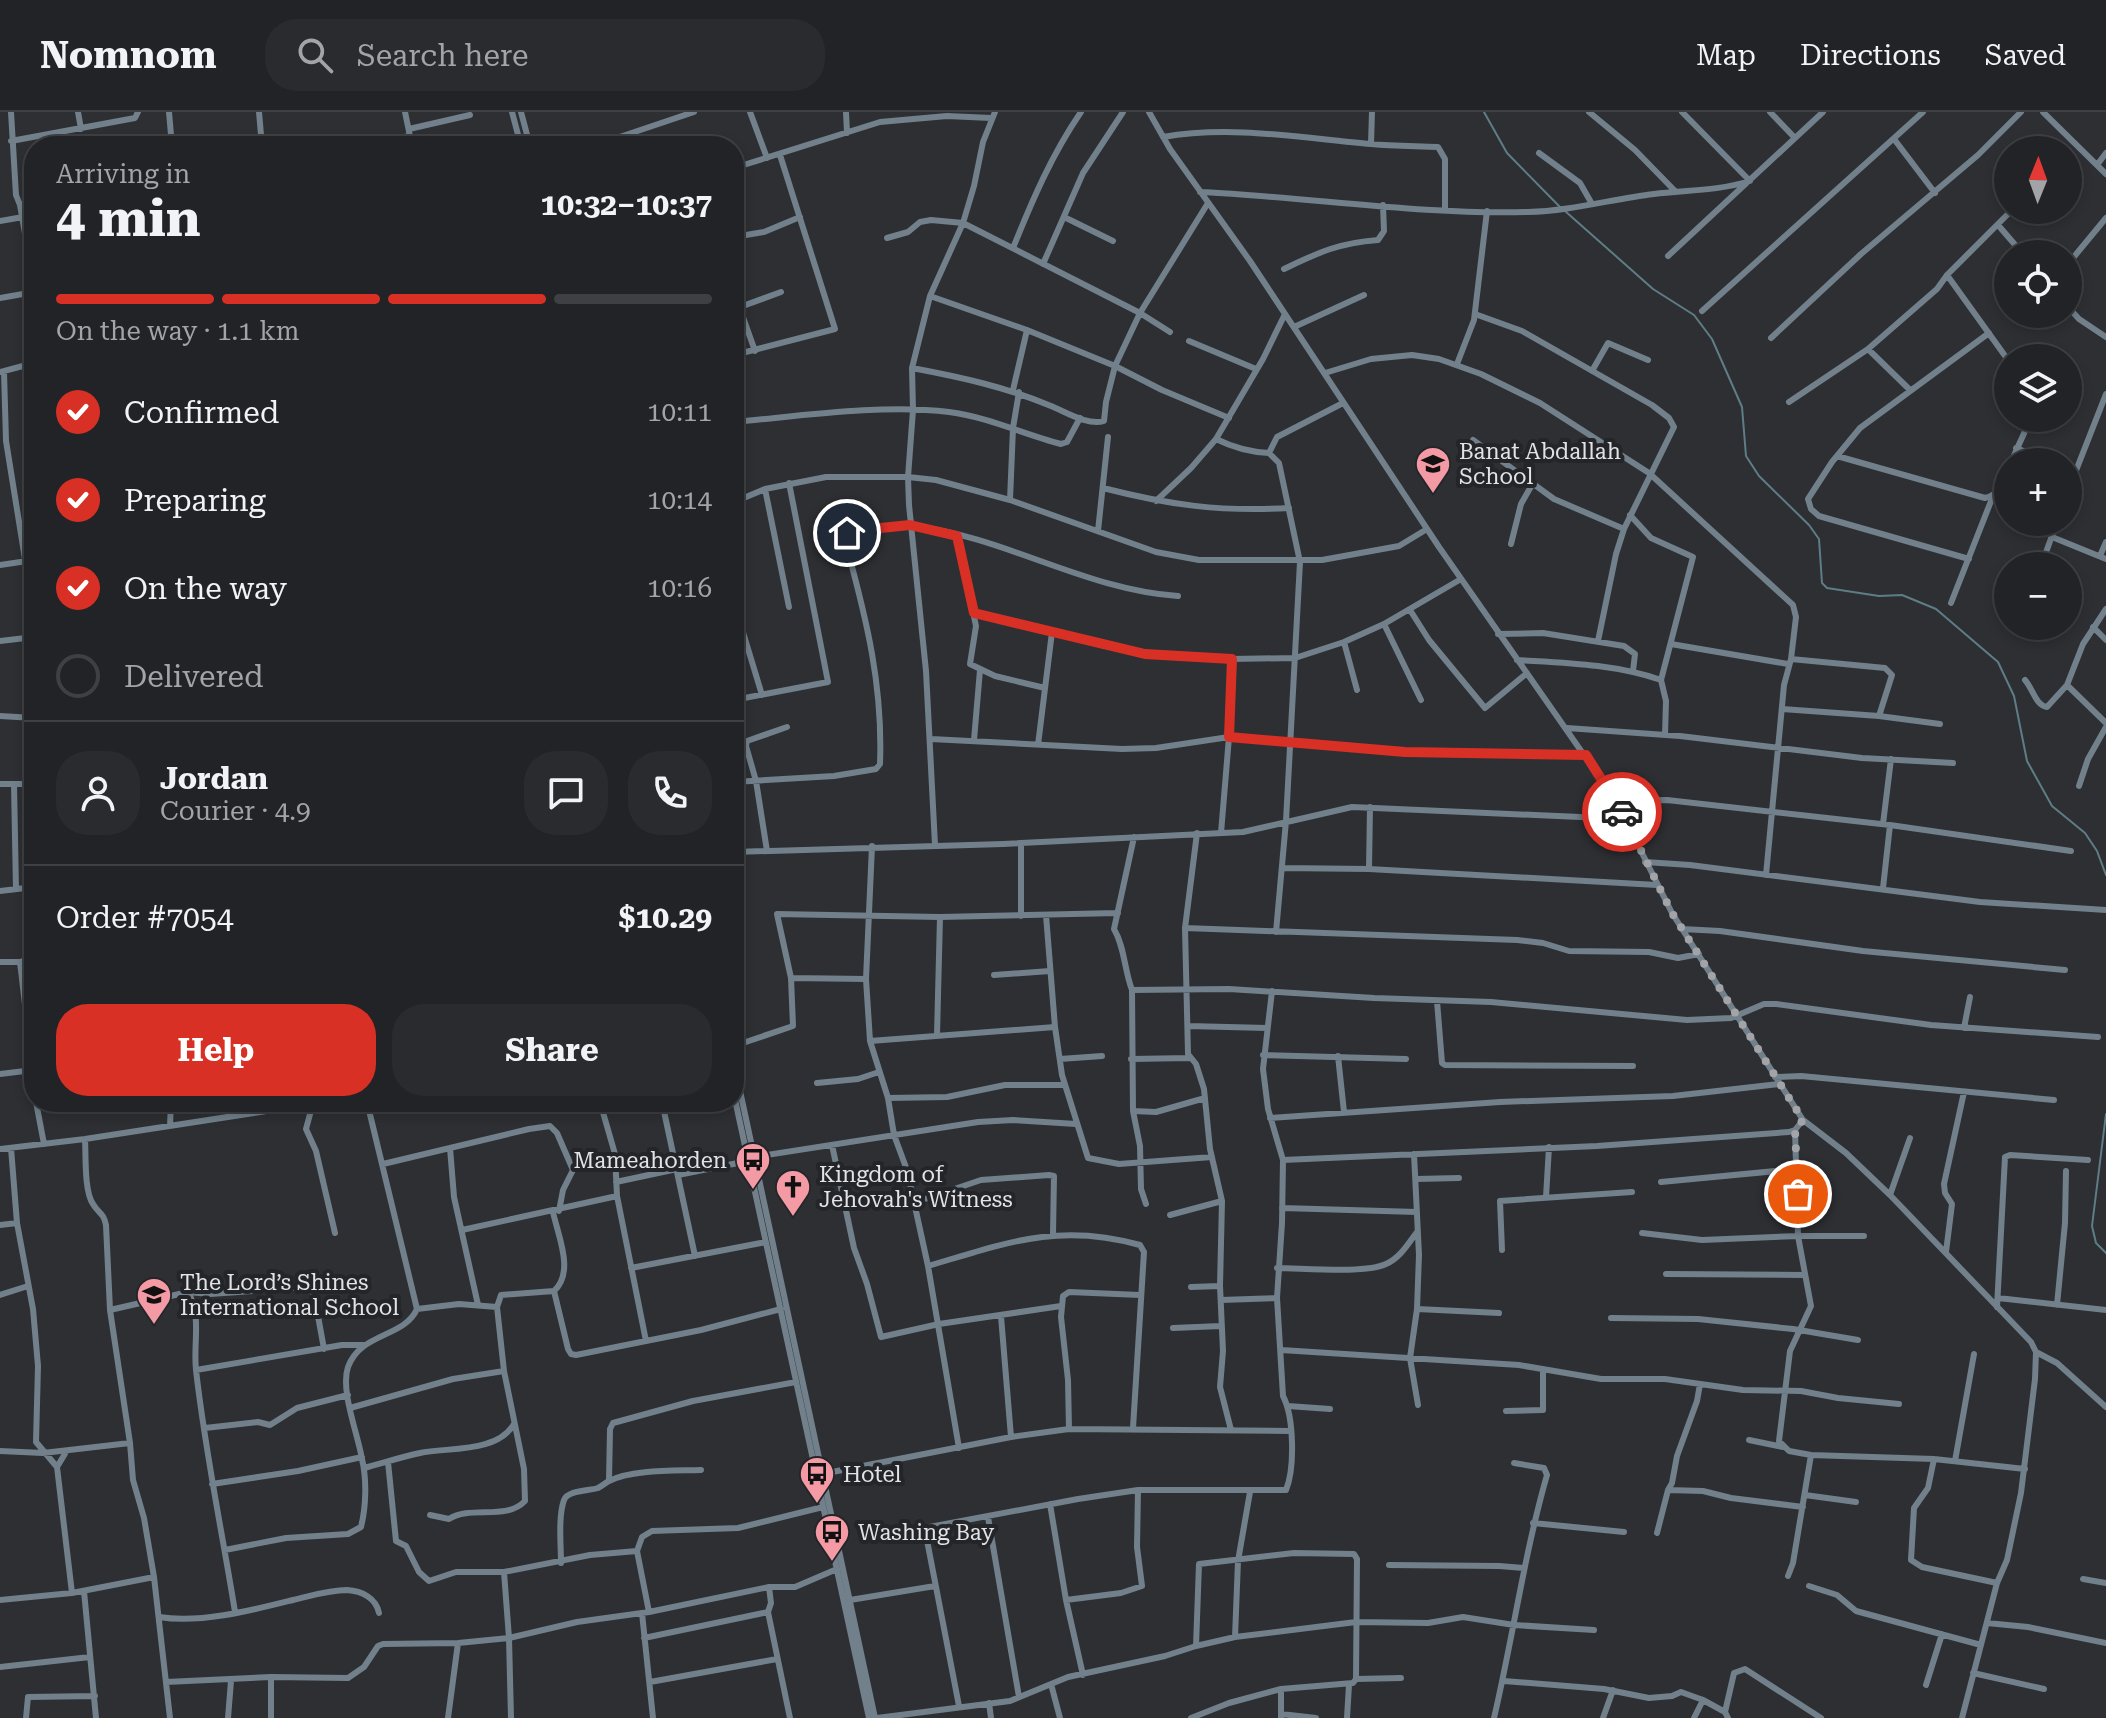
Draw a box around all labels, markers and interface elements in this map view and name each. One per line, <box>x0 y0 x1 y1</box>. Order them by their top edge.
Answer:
search box <box>265 19 825 91</box>
text: Nomnom <box>40 33 217 77</box>
icon: search <box>293 33 337 77</box>
text: Search here <box>357 38 528 73</box>
text: Map <box>1696 39 1756 72</box>
text: Directions <box>1800 39 1941 72</box>
text: Saved <box>1985 39 2066 72</box>
north arrow <box>1994 136 2082 224</box>
map controls <box>1994 136 2082 640</box>
text: Arriving in <box>56 159 190 189</box>
text: 10:32–10:37 <box>540 187 712 222</box>
text: 4 min <box>56 188 201 249</box>
button: locate <box>1994 240 2082 328</box>
text: On the way · 1.1 km <box>56 316 300 346</box>
button: layers <box>1994 344 2082 432</box>
icon: check <box>56 390 100 434</box>
text: Confirmed <box>124 395 279 430</box>
text: 10:11 <box>647 397 712 427</box>
place label: Banat Abdallah School <box>1459 439 1621 489</box>
school or university icon: Banat Abdallah School <box>1414 445 1452 495</box>
button: + <box>1994 448 2082 536</box>
icon: check <box>56 478 100 522</box>
text: Preparing <box>124 483 266 518</box>
text: 10:14 <box>647 485 712 515</box>
pin <box>813 499 881 567</box>
icon: home <box>825 511 869 555</box>
button: − <box>1994 552 2082 640</box>
icon: check <box>56 566 100 610</box>
text: On the way <box>124 571 287 606</box>
text: 10:16 <box>647 573 712 603</box>
text: Delivered <box>124 659 263 694</box>
button: person <box>56 751 140 835</box>
button: chat <box>524 751 608 835</box>
button: phone <box>628 751 712 835</box>
text: Jordan <box>160 761 268 796</box>
courier <box>1582 772 1662 852</box>
icon: car <box>1600 790 1644 834</box>
text: Courier · 4.9 <box>160 796 310 826</box>
text: Order #7054 <box>56 900 234 935</box>
text: $10.29 <box>619 900 712 935</box>
button: Help <box>56 1004 376 1096</box>
button: Share <box>392 1004 712 1096</box>
bus stop icon: Mameahorden <box>734 1141 772 1191</box>
place label: Mameahorden <box>573 1148 727 1173</box>
pin <box>1764 1160 1832 1228</box>
place label: Kingdom of Jehovah's Witness <box>819 1162 1013 1212</box>
church icon: Kingdom of Jehovah's Witness <box>774 1168 812 1218</box>
icon: bag <box>1776 1172 1820 1216</box>
place label: The Lord’s Shines International School <box>180 1270 399 1320</box>
school or university icon: The Lord’s Shines International School <box>135 1276 173 1326</box>
bus stop icon: Hotel <box>798 1455 836 1505</box>
place label: Hotel <box>843 1462 901 1487</box>
bus stop icon: Washing Bay <box>813 1513 851 1563</box>
place label: Washing Bay <box>858 1520 994 1545</box>

